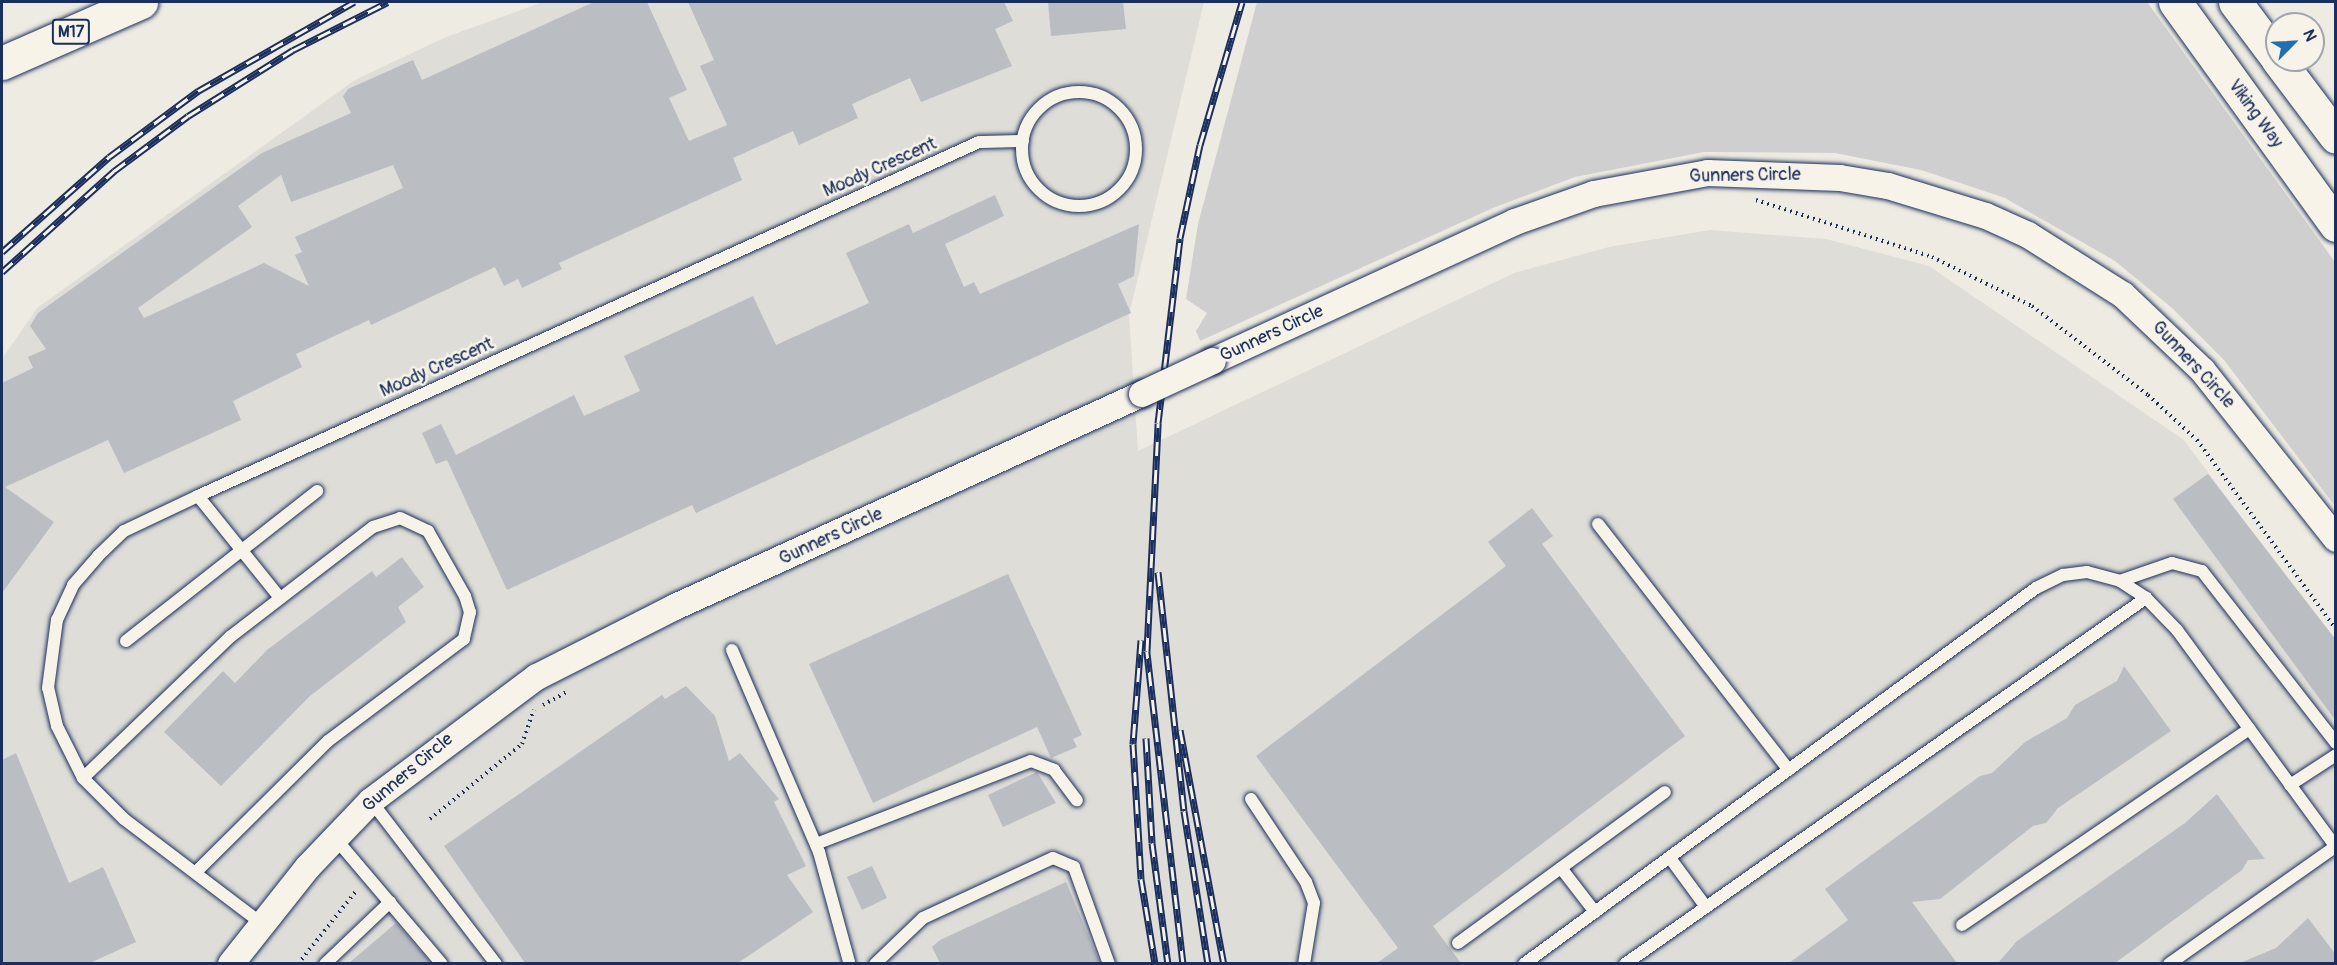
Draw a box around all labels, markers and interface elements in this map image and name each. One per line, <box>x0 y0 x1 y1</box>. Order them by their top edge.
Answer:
north arrow <box>2265 12 2325 72</box>
road number: M17 <box>52 19 90 45</box>
text: N <box>2298 26 2321 44</box>
street label: Viking Way <box>2223 76 2287 152</box>
street label: Moody Crescent <box>820 133 940 203</box>
street label: Gunners Circle <box>1689 164 1801 188</box>
street label: Gunners Circle <box>1217 301 1327 367</box>
street label: Gunners Circle <box>2147 317 2239 413</box>
street label: Moody Crescent <box>377 333 497 403</box>
street label: Gunners Circle <box>776 504 886 570</box>
street label: Gunners Circle <box>358 729 458 817</box>

